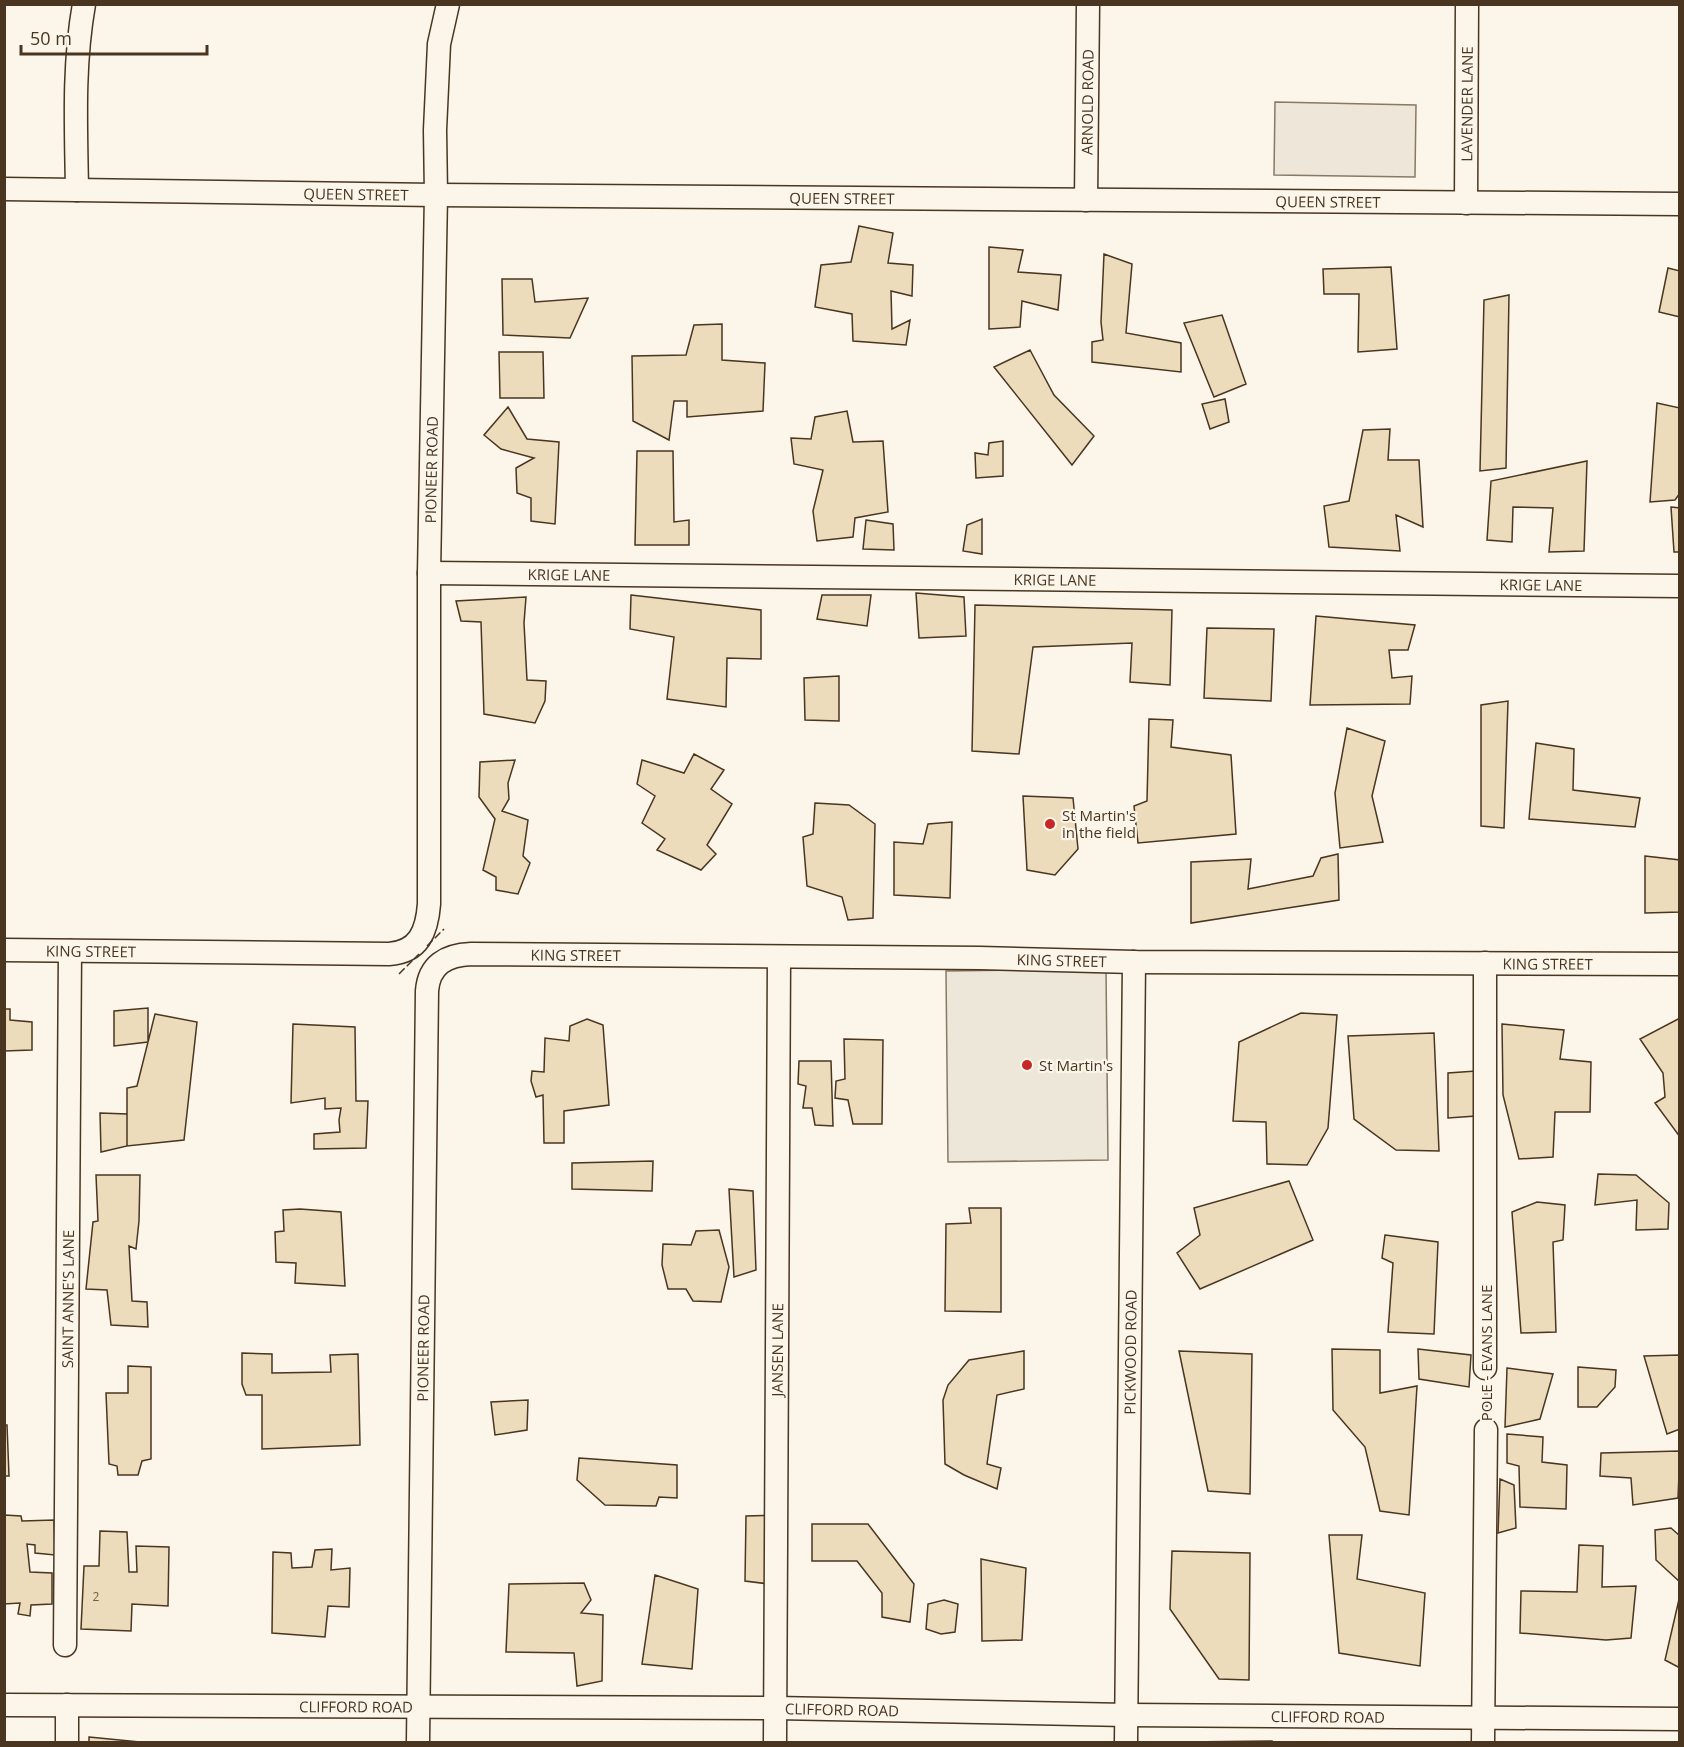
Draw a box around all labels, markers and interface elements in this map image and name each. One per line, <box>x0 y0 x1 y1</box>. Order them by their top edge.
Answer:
scale bar <box>21 18 207 56</box>
text: 50 m <box>30 26 72 50</box>
street label: LAVENDER LANE <box>1456 46 1477 162</box>
street label: ARNOLD ROAD <box>1076 49 1098 155</box>
street label: QUEEN STREET <box>303 183 409 205</box>
street label: QUEEN STREET <box>789 188 895 208</box>
street label: QUEEN STREET <box>1275 191 1381 212</box>
street label: PIONEER ROAD <box>420 416 442 523</box>
street label: KRIGE LANE <box>527 564 610 585</box>
street label: KRIGE LANE <box>1013 569 1096 590</box>
street label: KRIGE LANE <box>1499 574 1582 595</box>
place label: St Martin's in the field <box>1062 805 1136 842</box>
marker: St Martin's in the field <box>1043 817 1057 831</box>
street label: KING STREET <box>46 940 137 961</box>
street label: KING STREET <box>530 944 622 965</box>
street label: KING STREET <box>1016 949 1108 971</box>
street label: KING STREET <box>1502 953 1593 974</box>
place label: St Martin's <box>1039 1055 1113 1075</box>
marker: St Martin's <box>1020 1058 1034 1072</box>
street label: SAINT ANNE'S LANE <box>57 1230 78 1368</box>
street label: POLE - EVANS LANE <box>1476 1285 1496 1421</box>
street label: PICKWOOD ROAD <box>1119 1289 1141 1415</box>
street label: PIONEER ROAD <box>412 1294 433 1402</box>
street label: JANSEN LANE <box>767 1303 787 1399</box>
house number: 2 <box>93 1588 100 1605</box>
street label: CLIFFORD ROAD <box>299 1696 413 1717</box>
street label: CLIFFORD ROAD <box>785 1698 899 1720</box>
street label: CLIFFORD ROAD <box>1271 1706 1385 1727</box>

